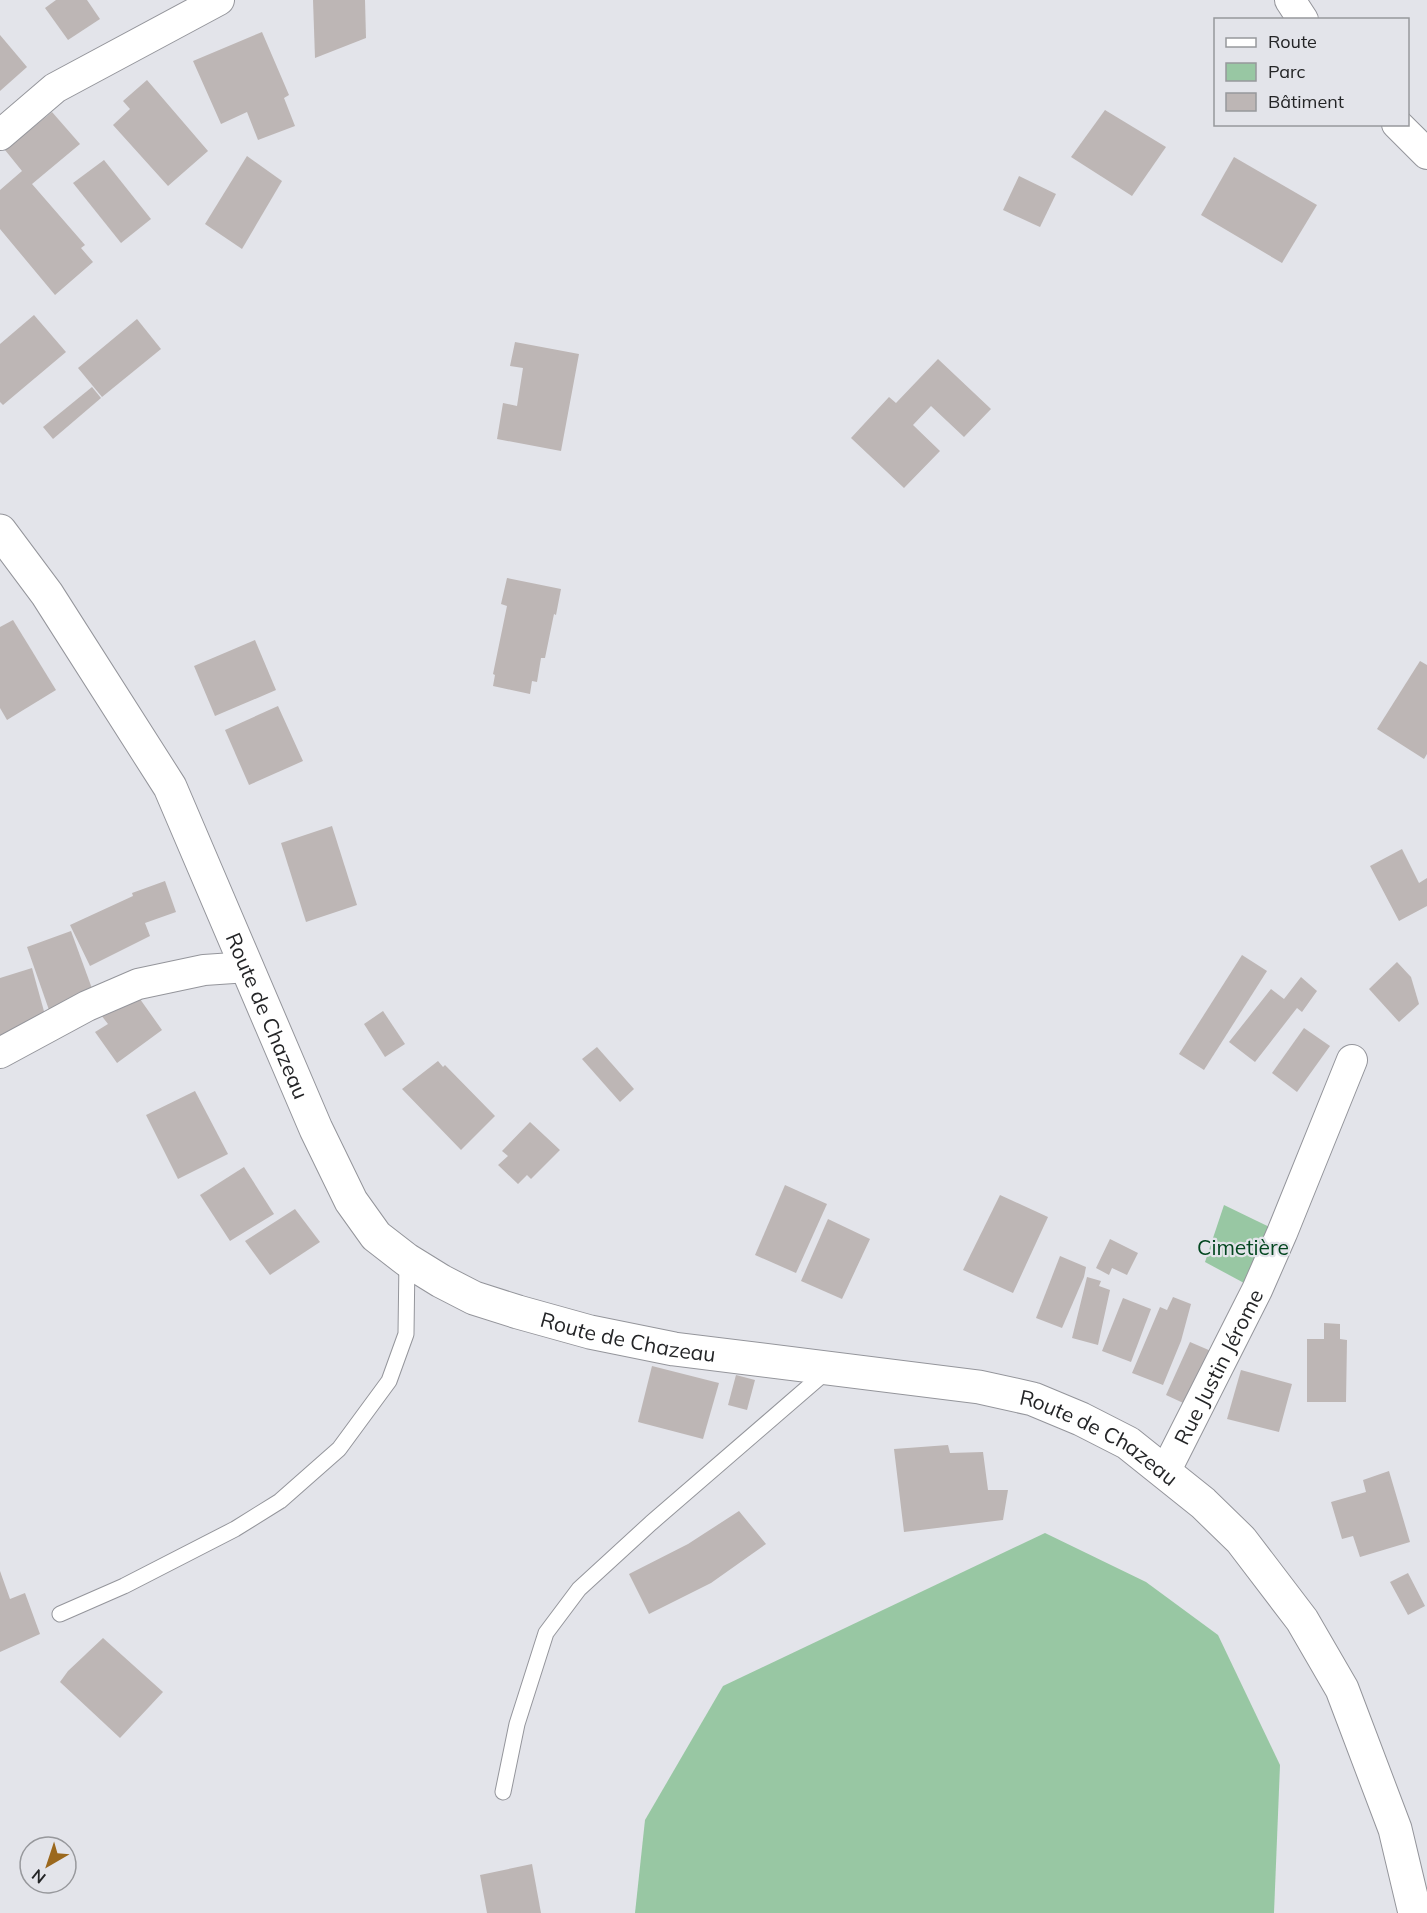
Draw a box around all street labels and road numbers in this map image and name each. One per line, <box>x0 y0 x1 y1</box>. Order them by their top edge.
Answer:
street label: Route de Chazeau <box>221 928 315 1103</box>
street label: Rue Justin Jérome <box>1168 1285 1268 1449</box>
street label: Route de Chazeau <box>538 1306 717 1367</box>
street label: Route de Chazeau <box>1017 1383 1183 1491</box>

